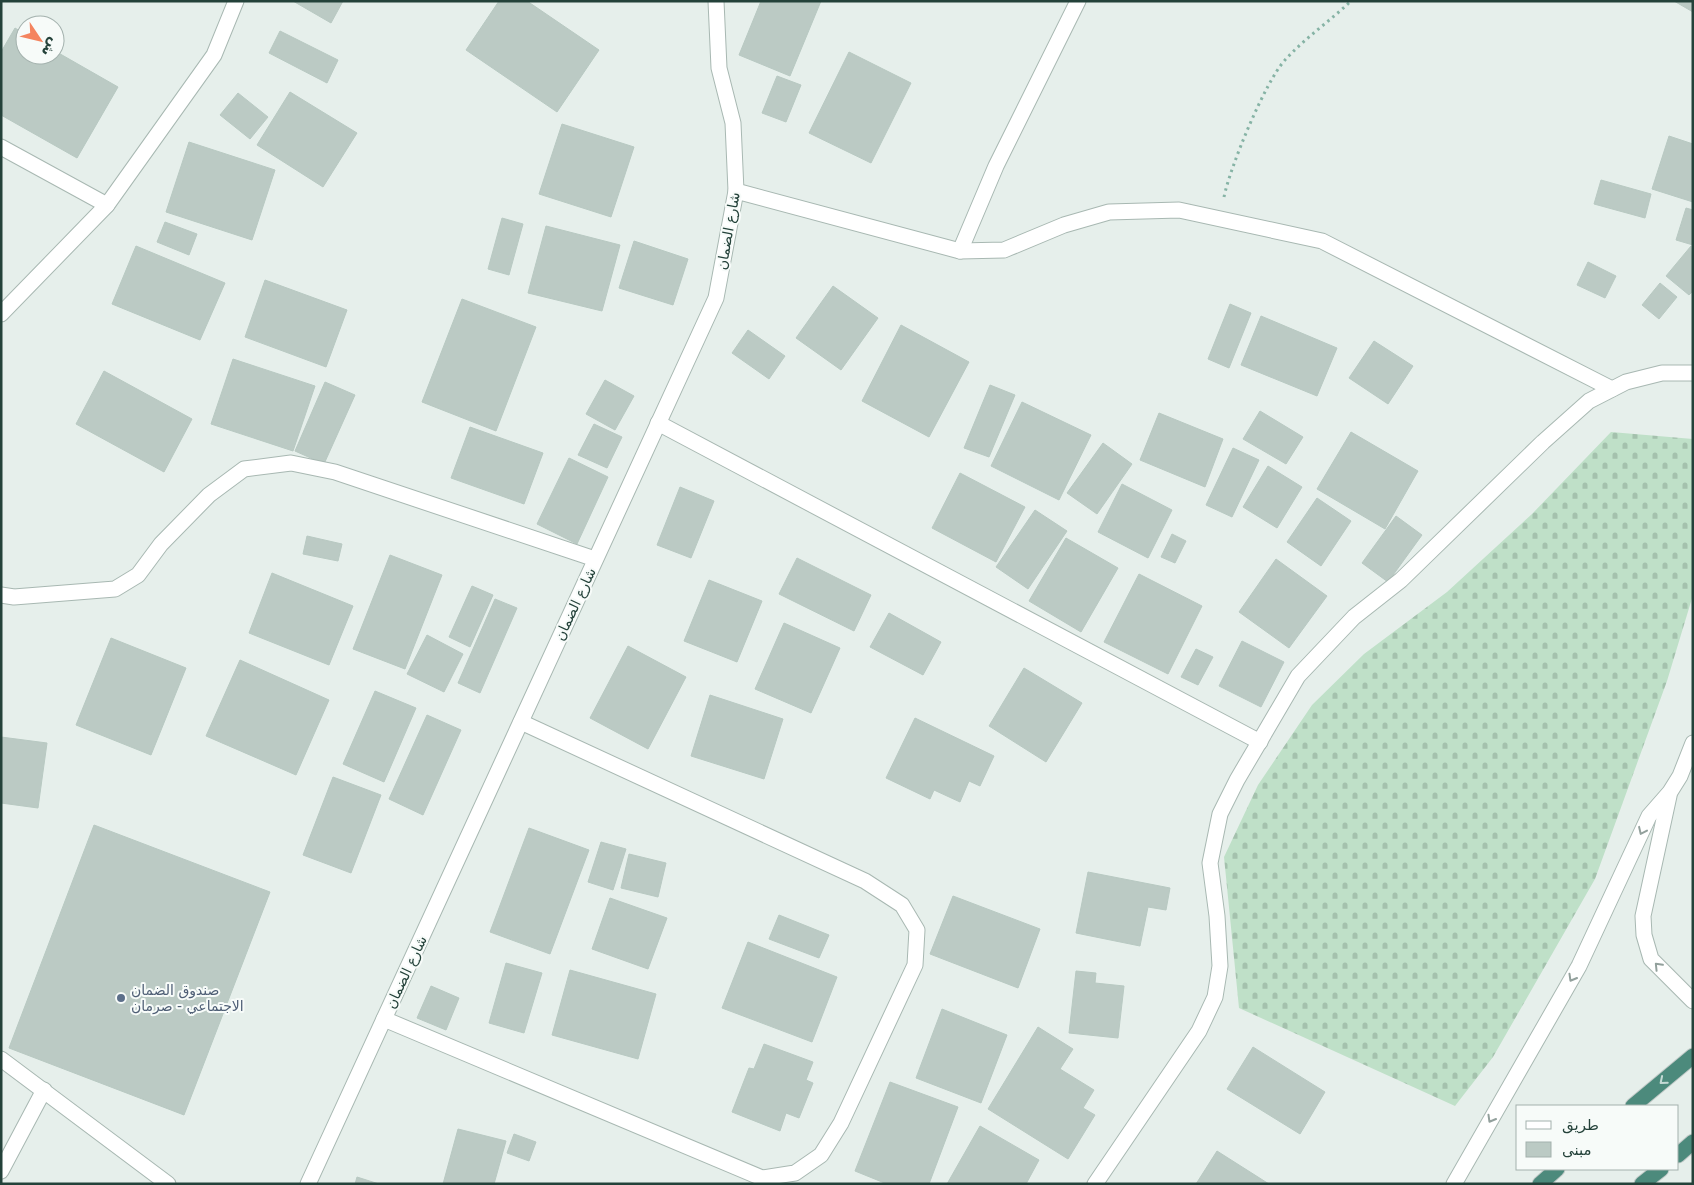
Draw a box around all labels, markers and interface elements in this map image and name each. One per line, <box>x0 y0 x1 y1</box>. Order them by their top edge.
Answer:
north arrow <box>15 15 65 65</box>
text: ش <box>39 35 63 60</box>
street label: شارع الضمان <box>713 191 744 271</box>
street label: شارع الضمان <box>551 565 600 643</box>
one-way arrow <box>1637 826 1648 835</box>
street label: شارع الضمان <box>382 933 431 1011</box>
one-way arrow <box>1655 963 1664 972</box>
one-way arrow <box>1569 973 1579 982</box>
place label: صندوق الضمان الاجتماعي - صرمان <box>131 982 244 1015</box>
marker: صندوق الضمان الاجتماعي - صرمان <box>115 992 127 1004</box>
one-way arrow <box>1660 1075 1669 1084</box>
legend <box>1516 1105 1679 1170</box>
one-way arrow <box>1487 1113 1497 1122</box>
text: طريق <box>1562 1116 1599 1134</box>
text: مبنى <box>1562 1141 1592 1159</box>

